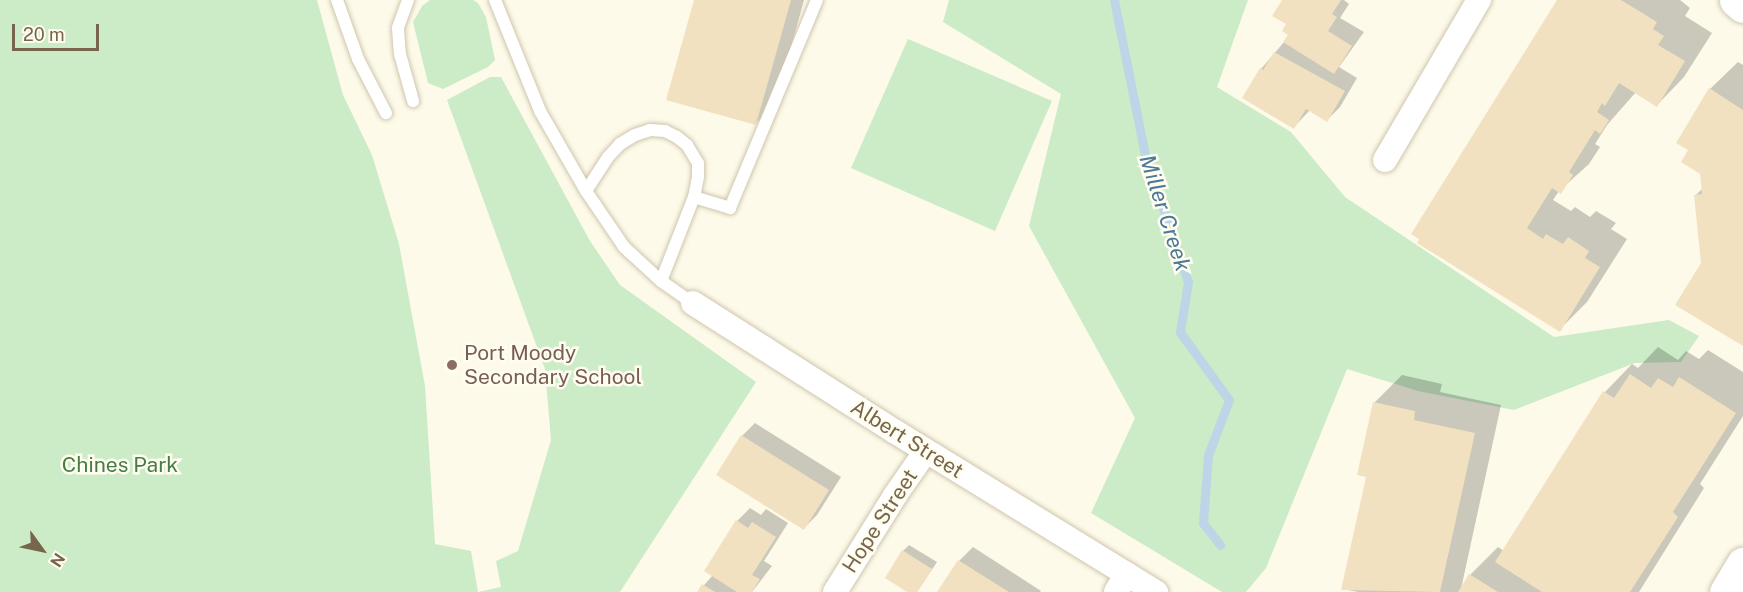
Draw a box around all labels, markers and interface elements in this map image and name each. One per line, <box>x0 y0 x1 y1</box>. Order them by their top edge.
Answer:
scale bar <box>15 12 102 50</box>
text: 20 m <box>23 24 65 45</box>
water label: Miller Creek <box>1134 151 1196 275</box>
place label: Port Moody Secondary School <box>464 340 642 390</box>
marker: Port Moody Secondary School <box>445 358 459 372</box>
street label: Albert Street <box>846 394 968 484</box>
park label: Chines Park <box>62 452 178 478</box>
street label: Hope Street <box>837 464 923 578</box>
north arrow <box>12 520 72 580</box>
text: N <box>46 550 69 570</box>

